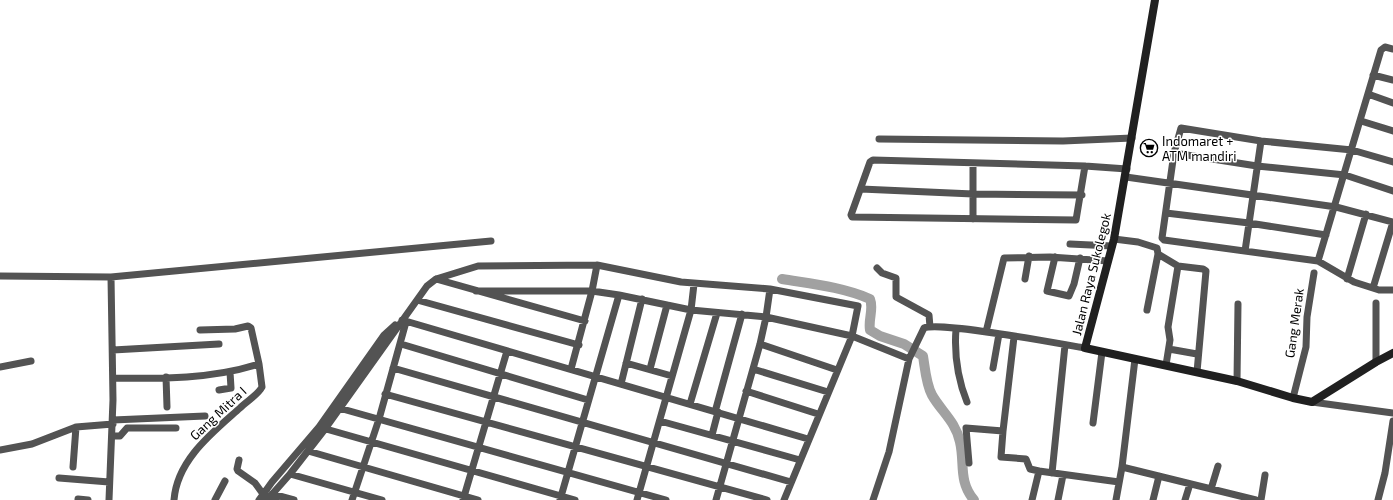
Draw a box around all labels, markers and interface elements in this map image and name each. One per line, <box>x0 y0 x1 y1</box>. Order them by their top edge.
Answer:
place label: Indomaret + ATM mandiri <box>1162 133 1236 164</box>
supermarket icon: Indomaret + ATM mandiri <box>1139 138 1159 158</box>
street label: Jalan Raya Sukolegok <box>1068 211 1114 337</box>
street label: Gang Merak <box>1281 287 1307 359</box>
street label: Gang Mitra I <box>186 383 250 443</box>

